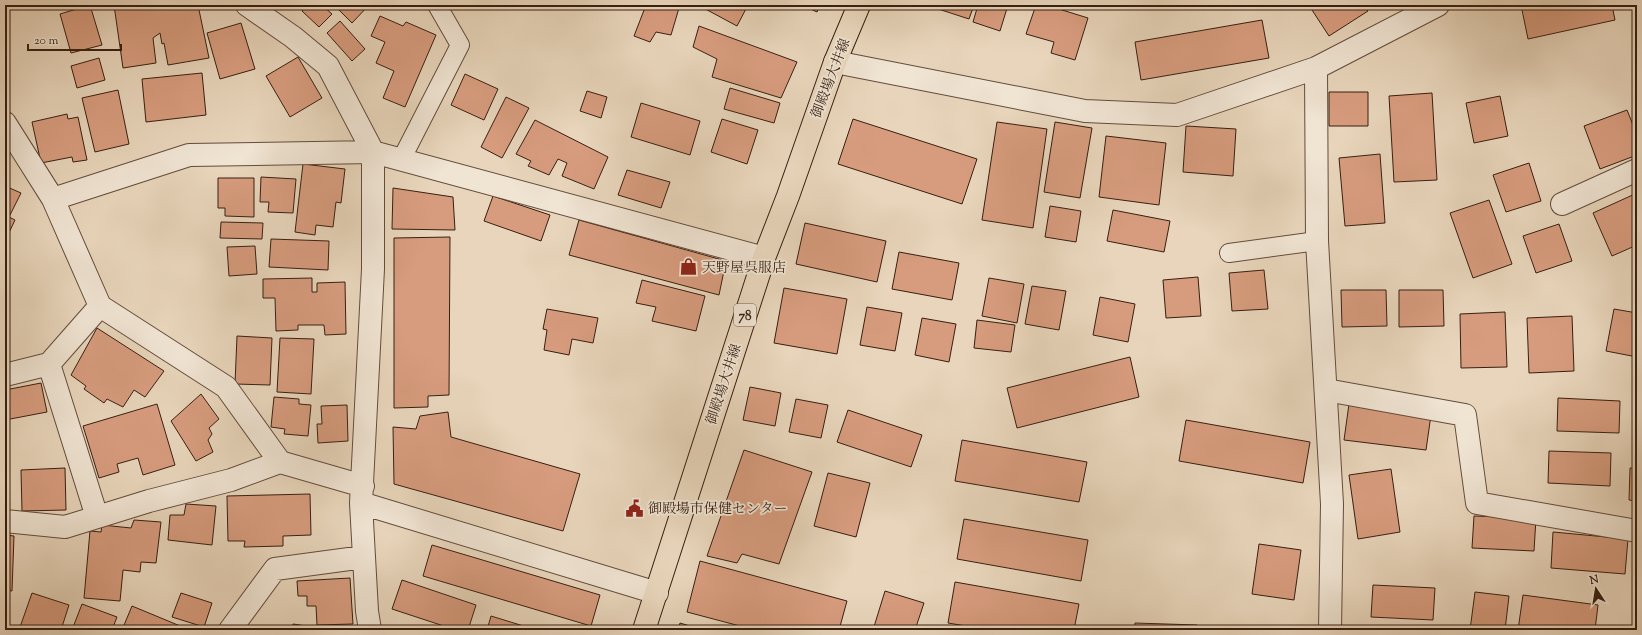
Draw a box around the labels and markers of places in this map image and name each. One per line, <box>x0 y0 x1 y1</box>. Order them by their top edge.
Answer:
shop icon: 天野屋呉服店 <box>679 257 699 277</box>
place label: 天野屋呉服店 <box>702 259 786 279</box>
public building icon: 御殿場市保健センター <box>625 498 645 518</box>
place label: 御殿場市保健センター <box>648 500 787 520</box>

